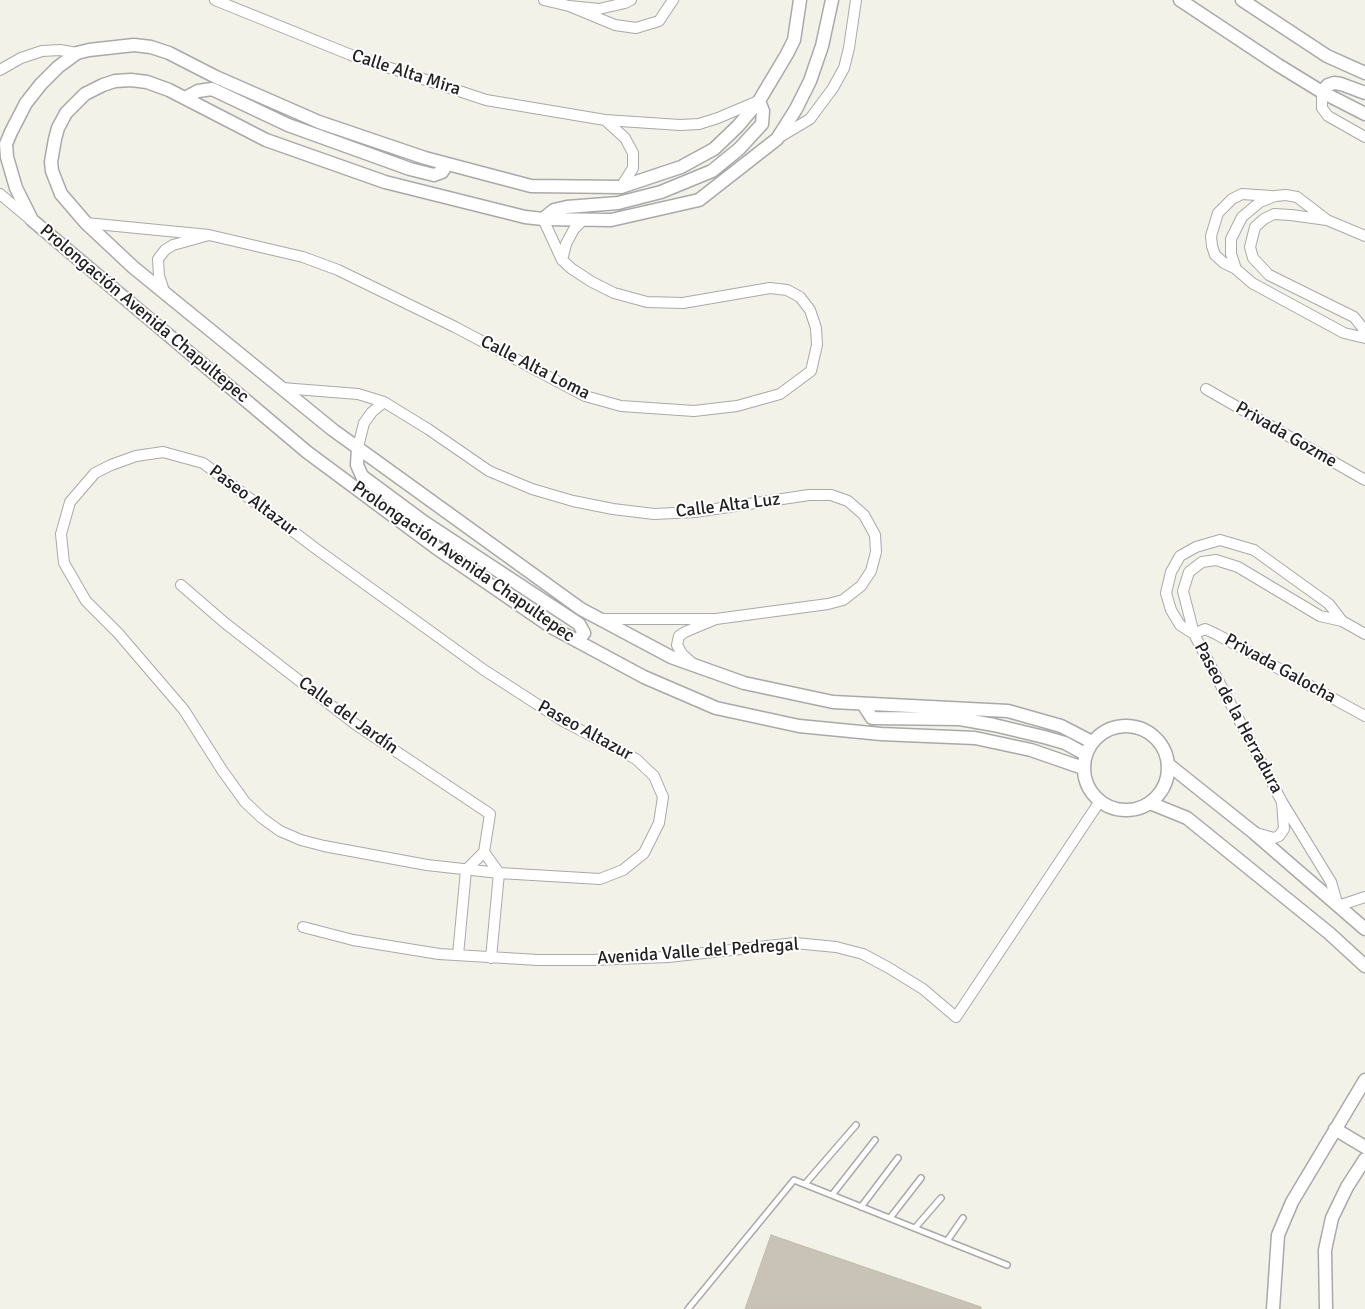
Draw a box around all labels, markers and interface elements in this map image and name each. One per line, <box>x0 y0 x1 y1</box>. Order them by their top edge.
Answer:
street label: Calle Alta Mira <box>349 45 463 101</box>
street label: Prolongación Avenida Chapultepec <box>35 220 253 408</box>
street label: Calle Alta Loma <box>477 331 593 405</box>
street label: Privada Gozme <box>1231 397 1341 473</box>
street label: Paseo Altazur <box>205 461 301 541</box>
street label: Prolongación Avenida Chapultepec <box>348 477 578 647</box>
street label: Calle Alta Luz <box>675 489 781 523</box>
street label: Privada Galocha <box>1221 629 1339 709</box>
street label: Paseo de la Herradura <box>1189 639 1287 797</box>
street label: Calle del Jardín <box>294 673 402 759</box>
street label: Paseo Altazur <box>534 696 636 766</box>
street label: Avenida Valle del Pedregal <box>596 934 800 970</box>

